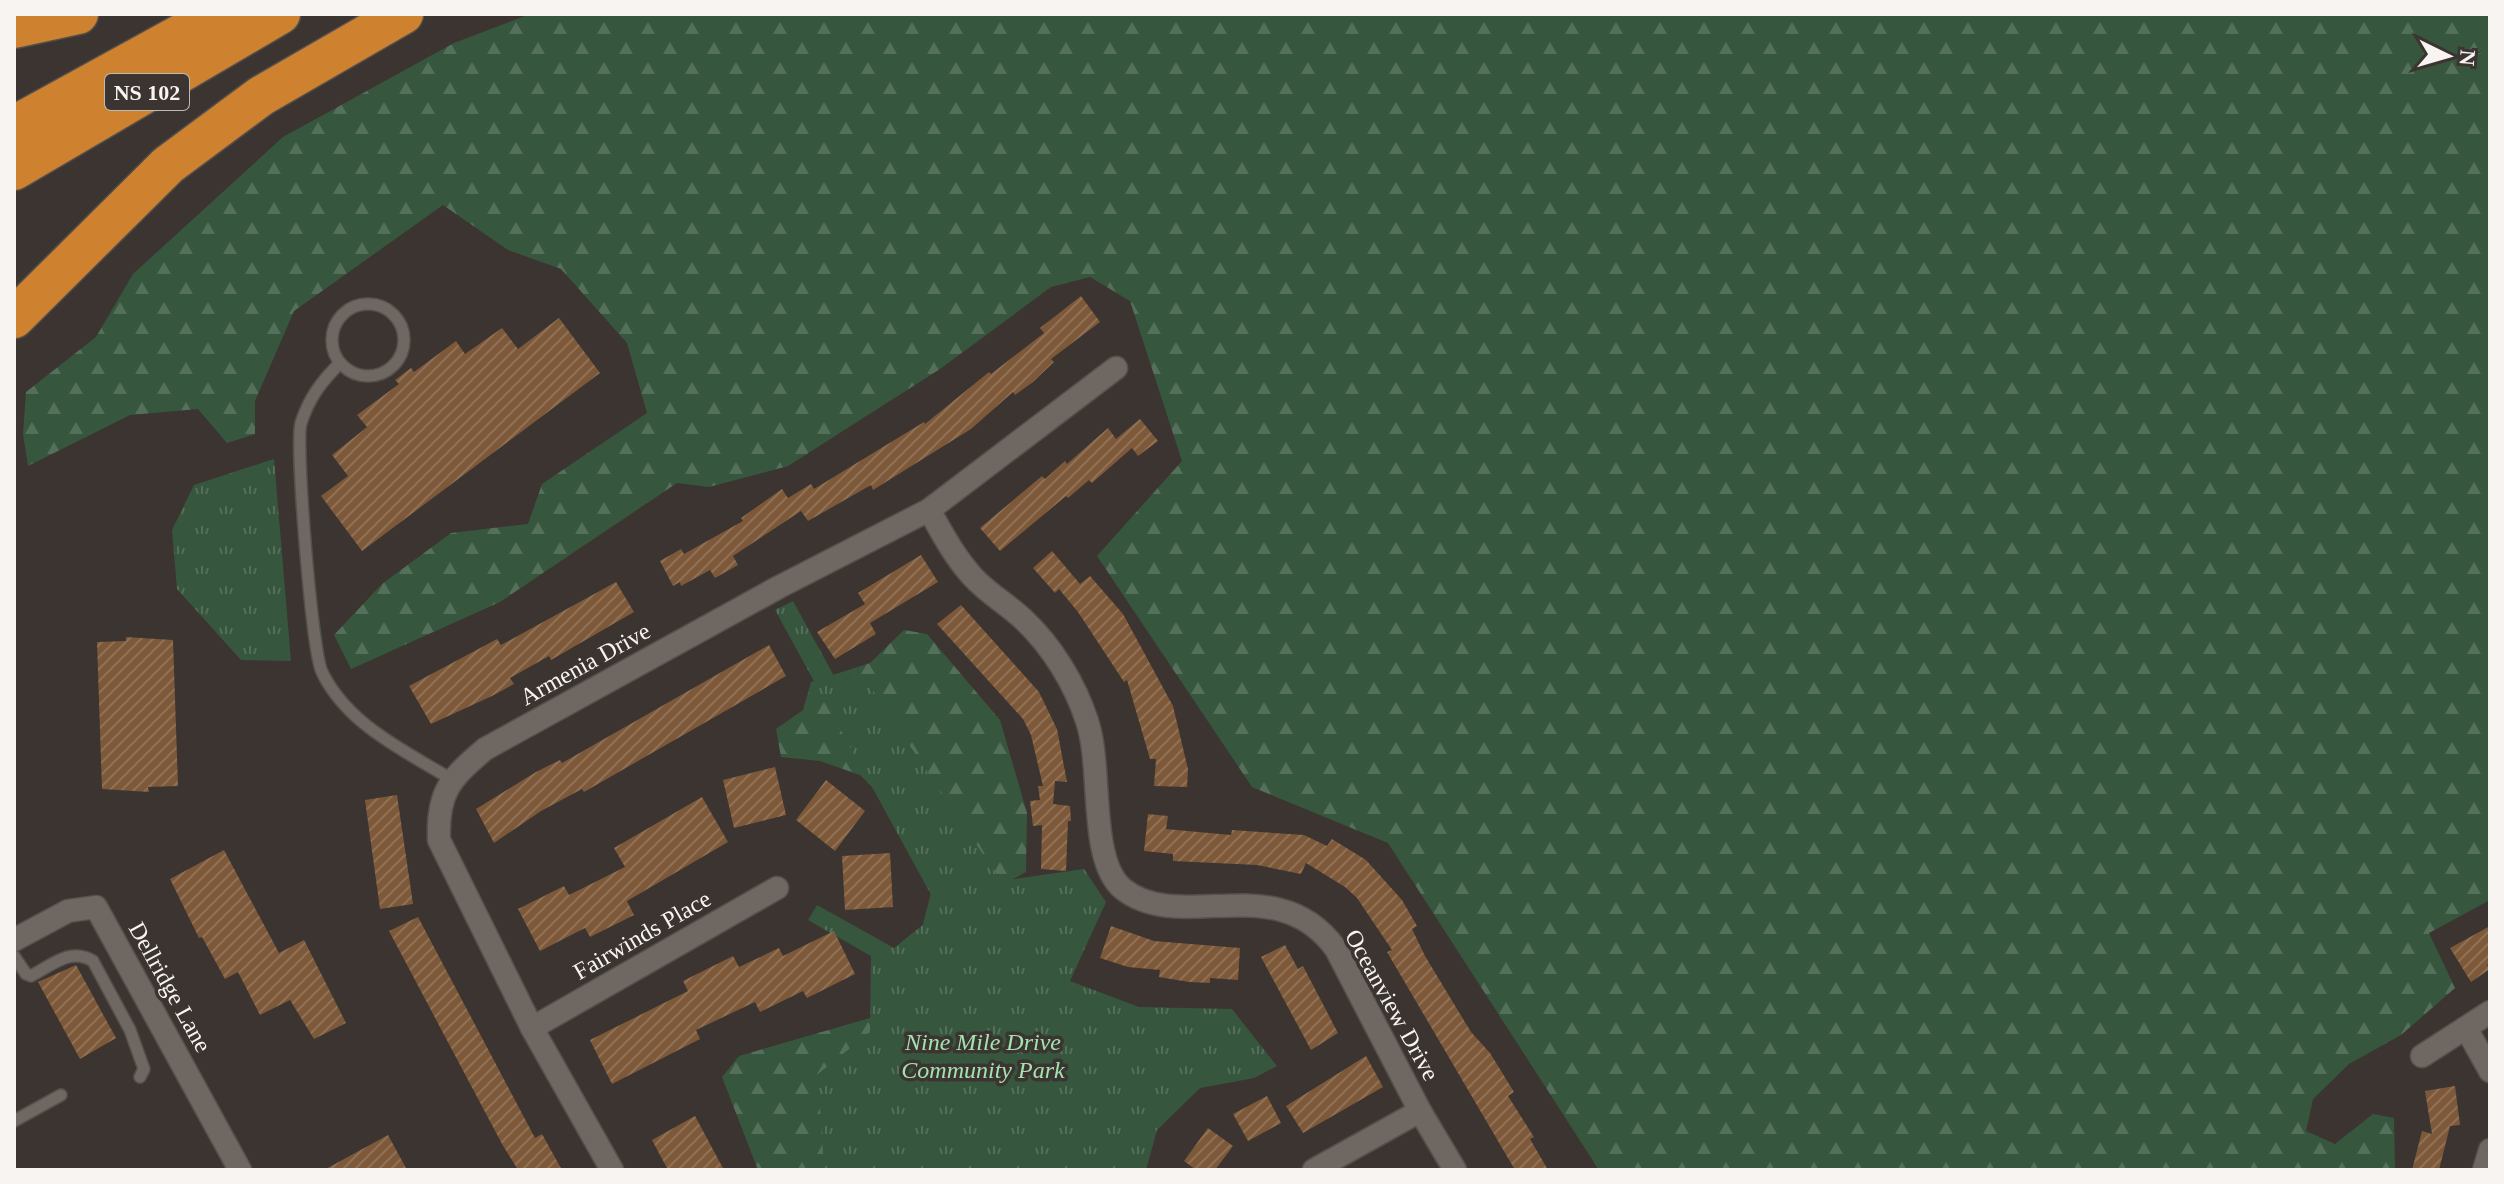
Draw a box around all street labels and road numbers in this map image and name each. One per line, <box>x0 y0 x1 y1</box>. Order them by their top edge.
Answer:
road number: NS 102 <box>105 74 189 110</box>
street label: Armenia Drive <box>515 618 655 710</box>
street label: Fairwinds Place <box>569 885 715 985</box>
street label: Dellridge Lane <box>124 917 216 1057</box>
street label: Oceanview Drive <box>1340 925 1444 1085</box>

